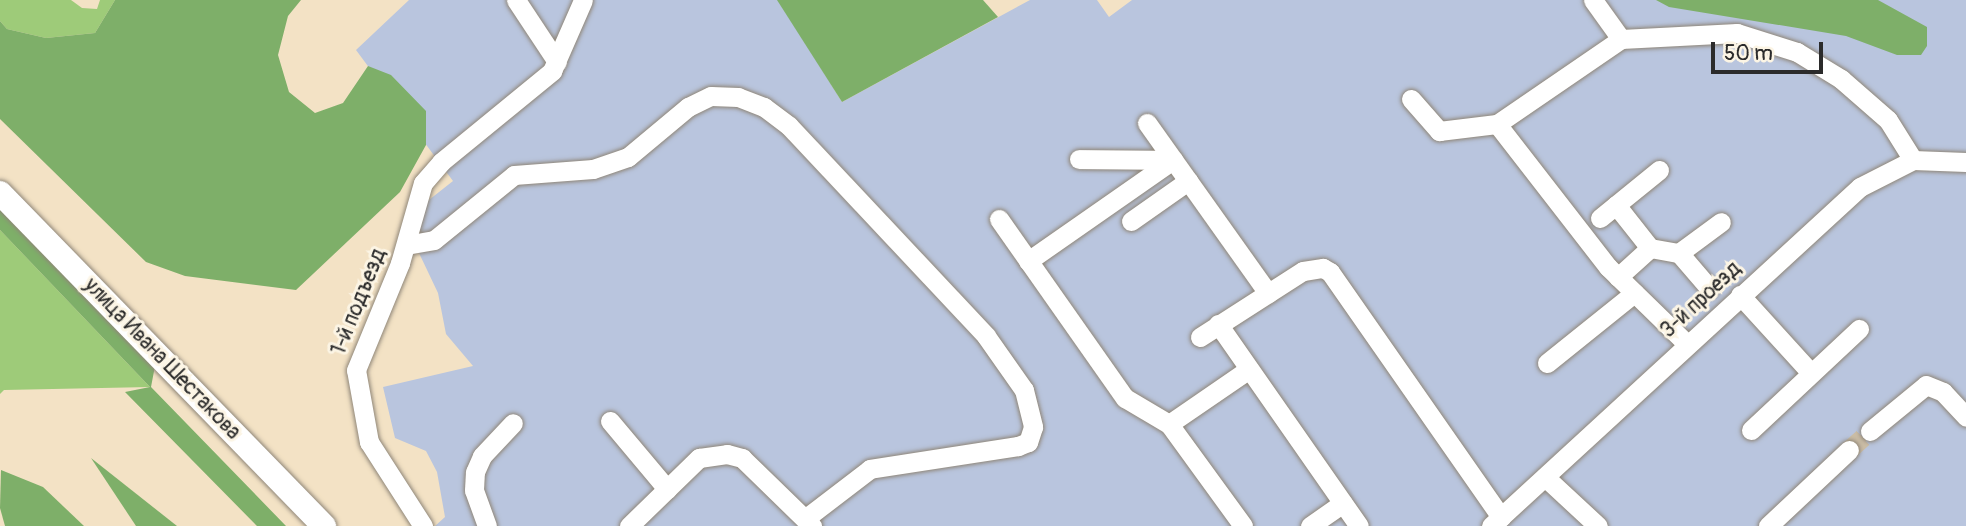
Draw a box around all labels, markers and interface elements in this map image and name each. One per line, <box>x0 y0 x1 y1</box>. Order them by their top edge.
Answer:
scale bar <box>1714 28 1826 72</box>
text: 50 m <box>1724 40 1773 67</box>
street label: 1-й подъезд <box>326 245 392 359</box>
street label: 3-й проезд <box>1656 257 1746 343</box>
street label: улица Ивана Шестакова <box>78 273 246 445</box>

